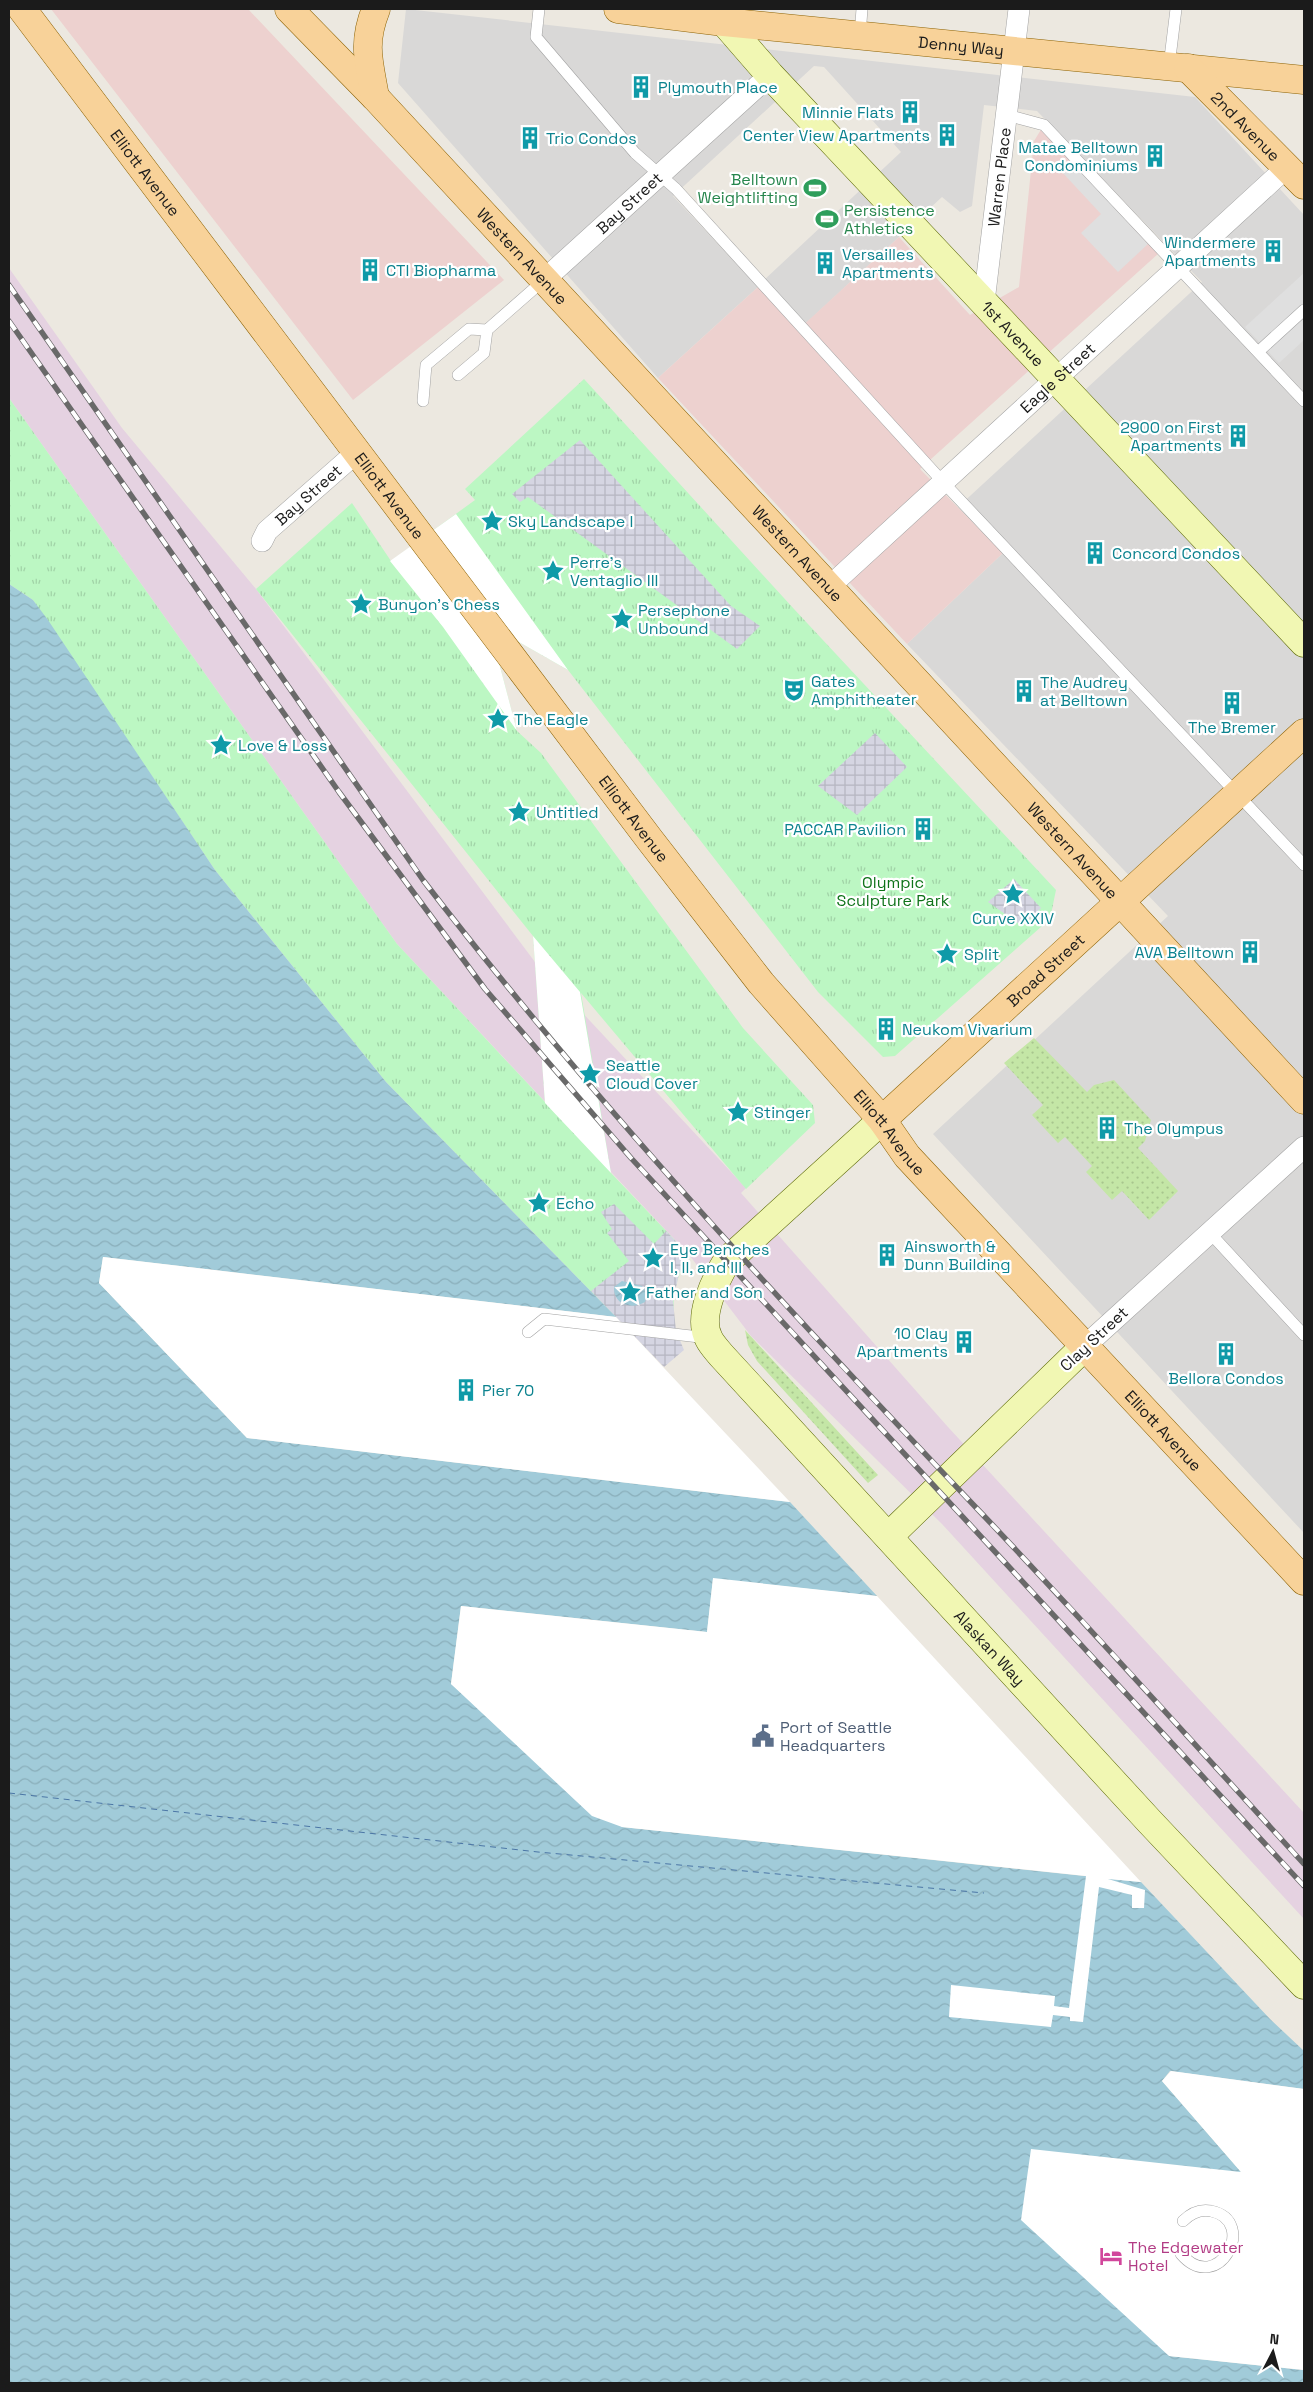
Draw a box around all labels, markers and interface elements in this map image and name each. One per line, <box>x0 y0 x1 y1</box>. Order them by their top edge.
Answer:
street label: Denny Way <box>917 31 1005 60</box>
building icon: Plymouth Place <box>628 74 654 100</box>
place label: Plymouth Place <box>658 77 778 98</box>
street label: 2nd Avenue <box>1207 87 1285 166</box>
building icon: Minnie Flats <box>897 99 923 125</box>
place label: Minnie Flats <box>802 102 894 123</box>
building icon: Center View Apartments <box>934 122 960 148</box>
street label: Elliott Avenue <box>106 125 185 220</box>
building icon: Trio Condos <box>517 125 543 151</box>
place label: Center View Apartments <box>743 125 930 146</box>
street label: Warren Place <box>983 126 1015 228</box>
place label: Trio Condos <box>546 128 637 149</box>
place label: Matae Belltown Condominiums <box>1018 137 1138 176</box>
building icon: Matae Belltown Condominiums <box>1142 143 1168 169</box>
street label: Bay Street <box>592 167 667 238</box>
place label: Belltown Weightlifting <box>698 169 798 208</box>
sports icon: Belltown Weightlifting <box>802 175 828 201</box>
place label: Persistence Athletics <box>844 200 935 239</box>
street label: Western Avenue <box>472 203 572 309</box>
sports icon: Persistence Athletics <box>814 206 840 232</box>
place label: Windermere Apartments <box>1164 232 1256 271</box>
building icon: Windermere Apartments <box>1260 238 1286 264</box>
place label: Versailles Apartments <box>842 244 934 283</box>
building icon: Versailles Apartments <box>812 250 838 276</box>
building icon: CTI Biopharma <box>357 257 383 283</box>
place label: CTI Biopharma <box>386 260 496 281</box>
street label: 1st Avenue <box>977 296 1049 371</box>
street label: Eagle Street <box>1015 338 1100 417</box>
place label: 2900 on First Apartments <box>1120 417 1222 456</box>
building icon: 2900 on First Apartments <box>1225 423 1251 449</box>
street label: Elliott Avenue <box>350 448 429 543</box>
street label: Bay Street <box>270 460 346 530</box>
street label: Western Avenue <box>748 501 848 606</box>
place icon: Sky Landscape I <box>479 508 505 534</box>
place label: Sky Landscape I <box>508 511 633 532</box>
building icon: Concord Condos <box>1082 540 1108 566</box>
place label: Concord Condos <box>1112 543 1240 564</box>
place label: Perre’s Ventaglio III <box>570 552 659 591</box>
place icon: Perre’s Ventaglio III <box>540 558 566 584</box>
place icon: Bunyon's Chess <box>348 591 374 617</box>
place label: Bunyon's Chess <box>378 594 500 615</box>
place label: Persephone Unbound <box>638 600 730 639</box>
place icon: Persephone Unbound <box>609 606 635 632</box>
place label: Gates Amphitheater <box>811 671 917 710</box>
place label: The Audrey at Belltown <box>1040 672 1128 711</box>
theatre icon: Gates Amphitheater <box>781 677 807 703</box>
building icon: The Audrey at Belltown <box>1011 678 1037 704</box>
building icon: The Bremer <box>1219 690 1245 716</box>
place icon: The Eagle <box>485 706 511 732</box>
place label: The Eagle <box>514 709 588 730</box>
place label: The Bremer <box>1188 717 1276 738</box>
place icon: Love & Loss <box>208 732 234 758</box>
place label: Love & Loss <box>238 735 327 756</box>
street label: Elliott Avenue <box>594 771 674 866</box>
street label: Western Avenue <box>1023 798 1123 903</box>
place icon: Untitled <box>506 799 532 825</box>
place label: Untitled <box>536 802 599 823</box>
building icon: PACCAR Pavilion <box>910 816 936 842</box>
place label: PACCAR Pavilion <box>784 819 906 840</box>
park label: Olympic Sculpture Park <box>837 872 950 911</box>
place icon: Curve XXIV <box>1000 881 1026 907</box>
place label: Curve XXIV <box>972 908 1054 929</box>
street label: Broad Street <box>1002 929 1089 1011</box>
building icon: AVA Belltown <box>1237 939 1263 965</box>
place icon: Split <box>934 941 960 967</box>
place label: AVA Belltown <box>1134 942 1234 963</box>
place label: Split <box>964 944 999 965</box>
building icon: Neukom Vivarium <box>873 1016 899 1042</box>
place label: Neukom Vivarium <box>902 1019 1033 1040</box>
place label: Seattle Cloud Cover <box>606 1055 698 1094</box>
place icon: Seattle Cloud Cover <box>577 1061 603 1087</box>
street label: Elliott Avenue <box>849 1085 930 1180</box>
place icon: Stinger <box>725 1099 751 1125</box>
place label: Stinger <box>754 1102 811 1123</box>
building icon: The Olympus <box>1094 1115 1120 1141</box>
place label: The Olympus <box>1124 1118 1224 1139</box>
place icon: Echo <box>526 1190 552 1216</box>
place label: Echo <box>556 1193 594 1214</box>
place label: Ainsworth & Dunn Building <box>904 1236 1011 1275</box>
place label: Eye Benches I, II, and III <box>670 1239 770 1278</box>
building icon: Ainsworth & Dunn Building <box>874 1242 900 1268</box>
place icon: Eye Benches I, II, and III <box>640 1245 666 1271</box>
place icon: Father and Son <box>617 1279 643 1305</box>
place label: Father and Son <box>646 1282 763 1303</box>
street label: Clay Street <box>1055 1302 1133 1376</box>
place label: 10 Clay Apartments <box>856 1323 948 1362</box>
building icon: 10 Clay Apartments <box>951 1329 977 1355</box>
building icon: Bellora Condos <box>1213 1341 1239 1367</box>
place label: Bellora Condos <box>1168 1368 1284 1389</box>
building icon: Pier 70 <box>453 1377 479 1403</box>
place label: Pier 70 <box>482 1380 534 1401</box>
street label: Elliott Avenue <box>1120 1386 1207 1476</box>
street label: Alaskan Way <box>950 1605 1030 1690</box>
place label: Port of Seattle Headquarters <box>780 1717 892 1756</box>
public building icon: Port of Seattle Headquarters <box>750 1723 776 1749</box>
place label: The Edgewater Hotel <box>1128 2237 1244 2276</box>
hotel icon: The Edgewater Hotel <box>1098 2243 1124 2269</box>
north arrow <box>1248 2327 1298 2377</box>
text: N <box>1269 2330 1280 2349</box>

